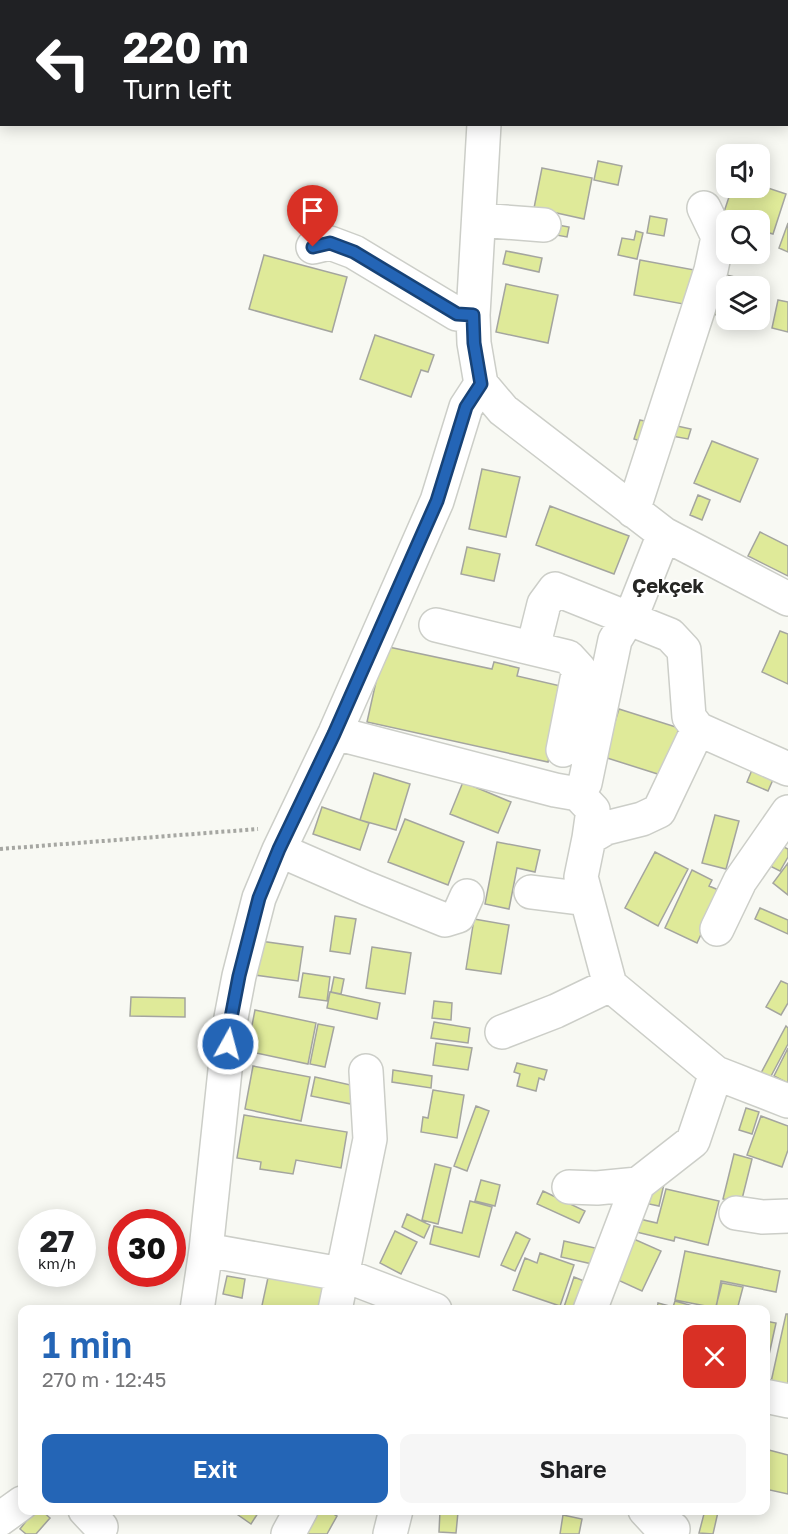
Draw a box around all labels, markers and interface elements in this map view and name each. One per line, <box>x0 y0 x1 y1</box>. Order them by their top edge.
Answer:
text: 220 m <box>123 22 249 72</box>
icon: left <box>24 24 102 102</box>
text: Turn left <box>123 73 232 105</box>
map controls <box>716 144 770 330</box>
button: sound <box>716 144 770 198</box>
pin <box>287 185 338 247</box>
icon: arrive <box>296 194 329 227</box>
button: search <box>716 210 770 264</box>
button: layers <box>716 276 770 330</box>
district label: Çekçek <box>632 573 704 597</box>
position arrow <box>196 1012 260 1076</box>
speed limit sign: 30 <box>108 1209 186 1287</box>
text: 27 <box>40 1223 74 1259</box>
text: km/h <box>38 1254 76 1272</box>
text: 1 min <box>42 1323 132 1366</box>
button: close <box>683 1325 746 1388</box>
text: 270 m · 12:45 <box>42 1367 166 1391</box>
button: Exit <box>42 1434 388 1503</box>
button: Share <box>400 1434 746 1503</box>

